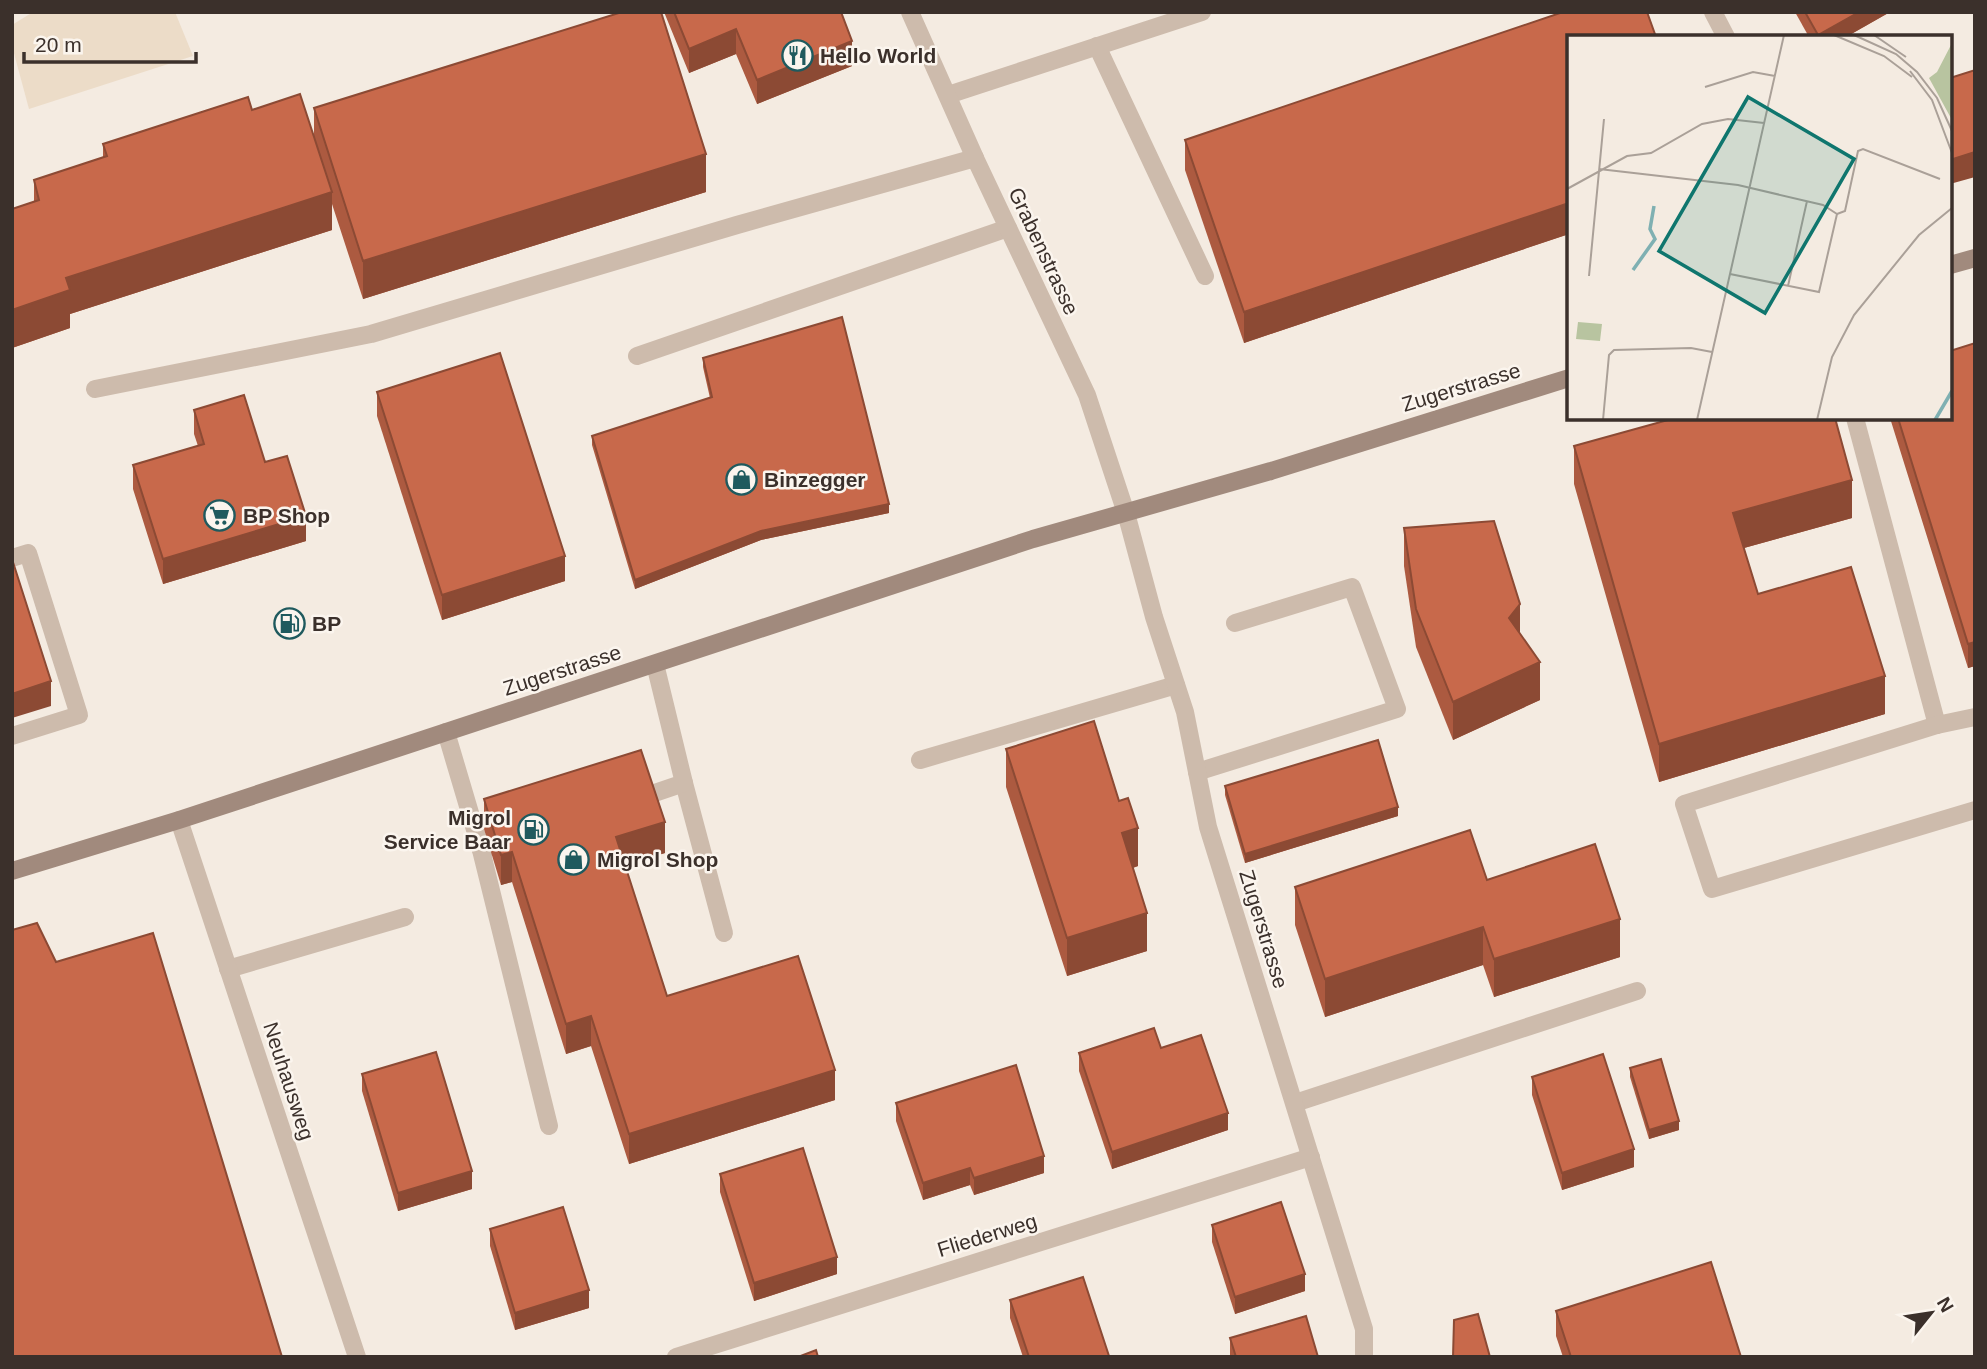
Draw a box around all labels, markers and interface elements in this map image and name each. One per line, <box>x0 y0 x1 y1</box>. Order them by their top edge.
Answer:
scale bar <box>24 21 196 65</box>
text: 20 m <box>35 33 82 56</box>
inset map <box>1567 35 1952 420</box>
restaurant icon: Hello World <box>780 38 814 72</box>
place label: Hello World <box>820 44 936 67</box>
street label: Grabenstrasse <box>1004 184 1084 318</box>
street label: Zugerstrasse <box>1399 358 1523 416</box>
shop icon: Binzegger <box>724 462 758 496</box>
place label: Binzegger <box>764 468 866 491</box>
supermarket icon: BP Shop <box>203 498 237 532</box>
place label: BP Shop <box>243 504 330 527</box>
fuel station icon: BP <box>272 606 306 640</box>
place label: BP <box>312 612 341 635</box>
street label: Zugerstrasse <box>500 640 624 700</box>
place label: Migrol Service Baar <box>384 806 511 853</box>
fuel station icon: Migrol Service Baar <box>517 812 551 846</box>
shop icon: Migrol Shop <box>557 842 591 876</box>
place label: Migrol Shop <box>597 848 718 871</box>
street label: Zugerstrasse <box>1235 867 1293 991</box>
street label: Neuhausweg <box>259 1019 319 1143</box>
street label: Fliederweg <box>935 1209 1039 1261</box>
north arrow <box>1896 1278 1966 1348</box>
text: N <box>1933 1294 1958 1316</box>

